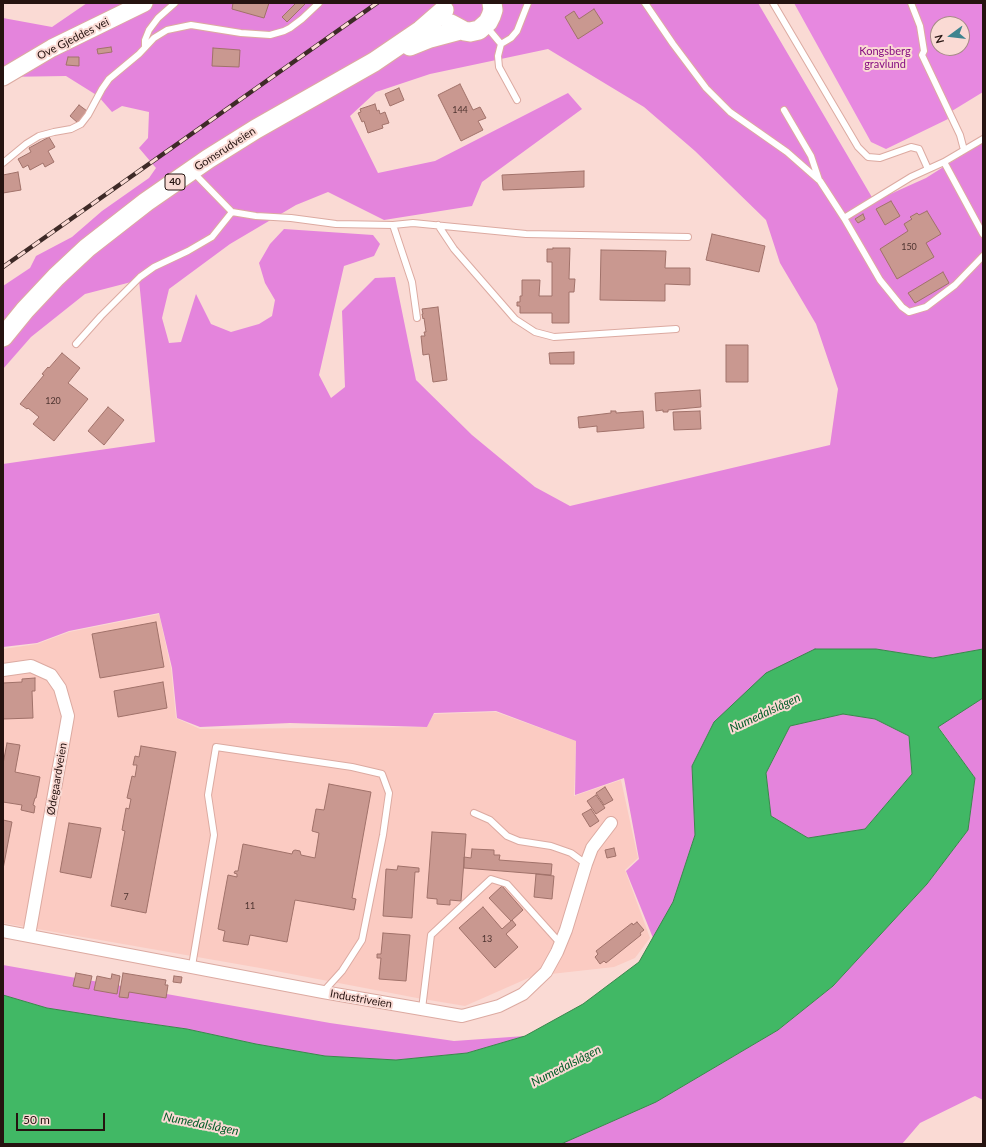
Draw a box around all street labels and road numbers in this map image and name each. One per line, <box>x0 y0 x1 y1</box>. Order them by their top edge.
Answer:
street label: Ove Gjeddes vei <box>35 15 111 63</box>
street label: Gomsrudveien <box>192 124 258 174</box>
road number: 40 <box>165 174 185 190</box>
street label: Ødegaardveien <box>44 742 70 816</box>
street label: Industriveien <box>329 987 393 1011</box>

